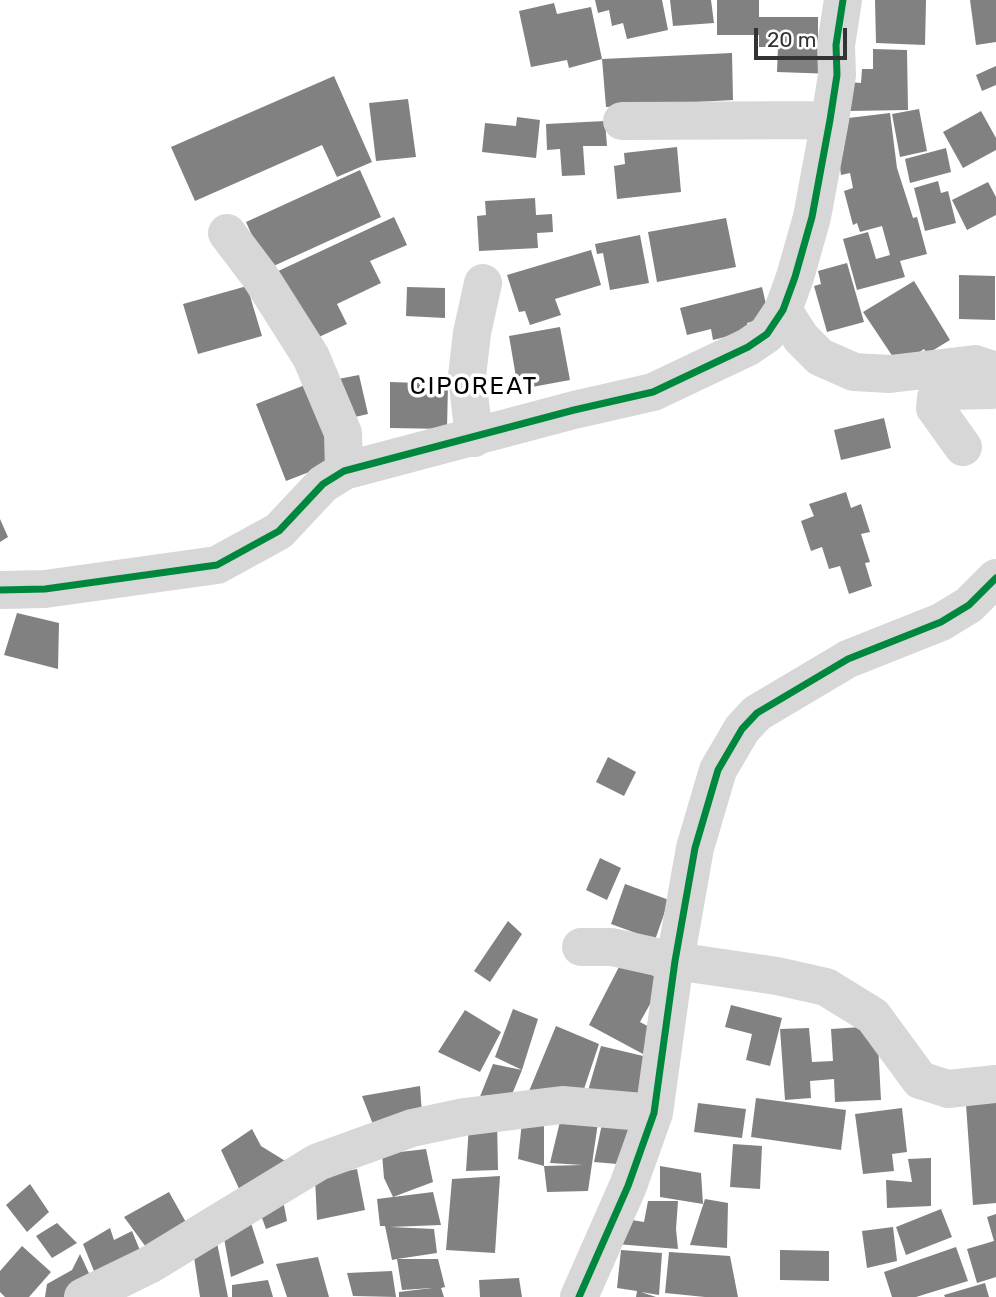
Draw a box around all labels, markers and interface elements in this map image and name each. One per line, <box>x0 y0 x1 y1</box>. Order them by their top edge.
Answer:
scale bar <box>758 14 851 58</box>
text: 20 m <box>767 27 816 52</box>
district label: CIPOREAT <box>411 373 537 401</box>

